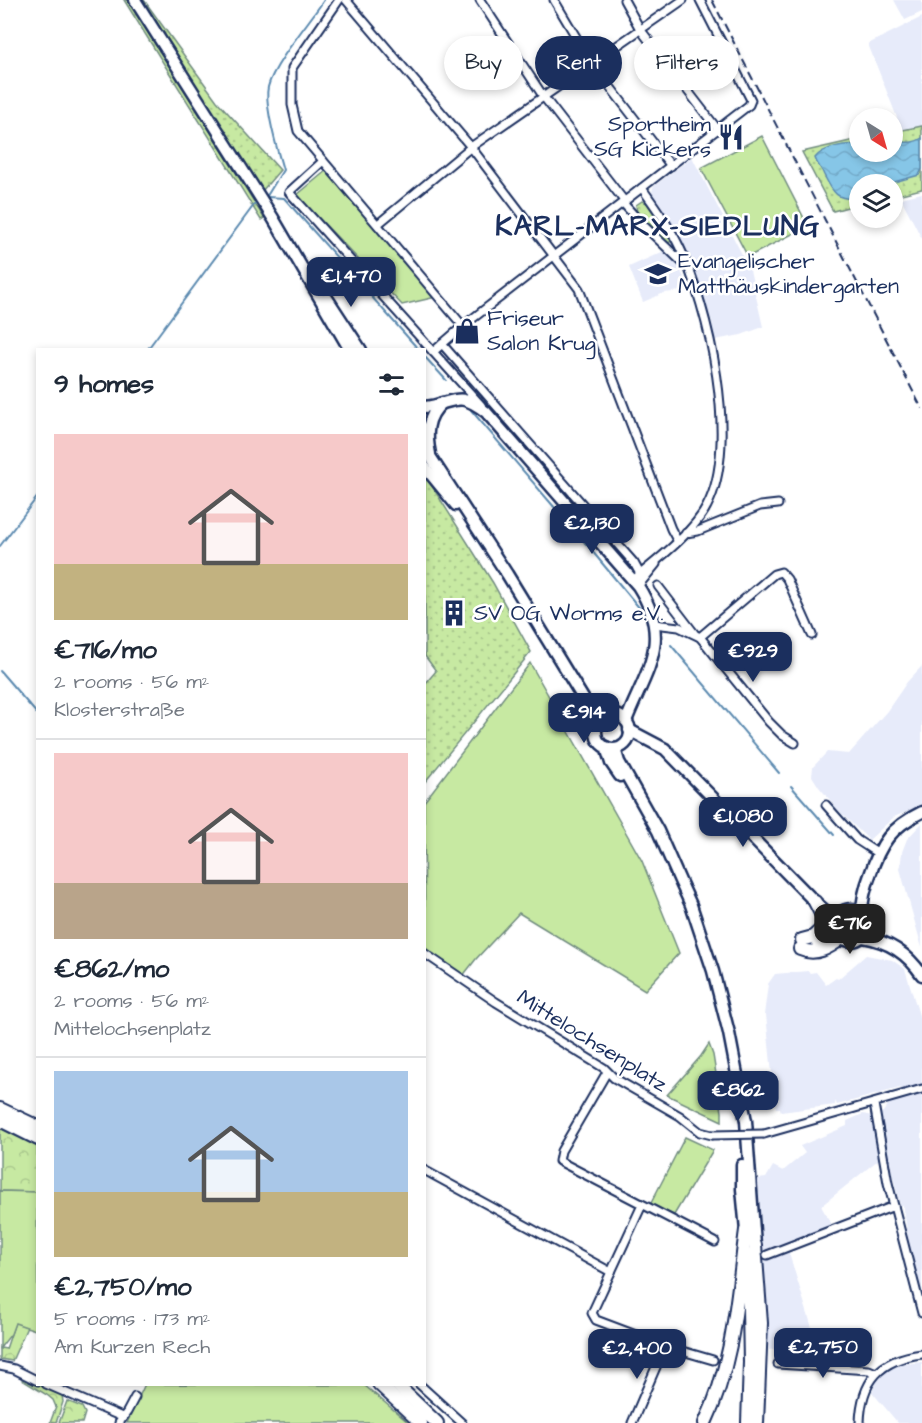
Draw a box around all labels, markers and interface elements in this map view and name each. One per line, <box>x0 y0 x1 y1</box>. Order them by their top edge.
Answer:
chip: Buy <box>444 36 523 90</box>
chip: Rent <box>535 36 622 90</box>
chip: Filters <box>634 36 739 90</box>
north arrow <box>849 108 903 162</box>
map controls <box>849 108 903 228</box>
place label: Sportheim SG Kickers <box>594 109 711 165</box>
restaurant icon: Sportheim SG Kickers <box>716 122 746 152</box>
button: layers <box>849 174 903 228</box>
district label: KARL-MARX-SIEDLUNG <box>495 207 821 246</box>
place label: Evangelischer Matthäuskindergarten <box>678 246 899 303</box>
pin: €1,470 <box>302 257 400 308</box>
school or university icon: Evangelischer Matthäuskindergarten <box>643 259 673 289</box>
text: €1,470 <box>321 262 381 290</box>
place label: Friseur Salon Krug <box>487 303 596 360</box>
shop icon: Friseur Salon Krug <box>452 316 482 346</box>
text: 9 homes <box>54 366 154 402</box>
icon: filters <box>375 368 408 401</box>
icon: home <box>177 473 285 581</box>
pin: €2,130 <box>543 504 641 555</box>
text: €2,130 <box>564 509 620 537</box>
building icon: SV OG Worms e.V. <box>439 598 469 628</box>
place label: SV OG Worms e.V. <box>474 598 664 629</box>
text: €716/mo <box>54 632 157 668</box>
pin: €929 <box>717 632 789 683</box>
text: €929 <box>728 637 778 665</box>
text: 2 rooms · 56 m² <box>54 668 209 696</box>
pin: €914 <box>548 693 620 744</box>
text: Klosterstraße <box>54 696 185 724</box>
text: €914 <box>562 698 606 726</box>
icon: home <box>177 792 285 900</box>
pin: €1,080 <box>694 797 792 848</box>
text: €1,080 <box>713 802 773 830</box>
pin: €716 <box>814 904 886 955</box>
text: €716 <box>828 909 872 937</box>
text: €862/mo <box>54 951 169 987</box>
street label: Mittelochsenplatz <box>511 982 673 1100</box>
text: 2 rooms · 56 m² <box>54 987 209 1015</box>
text: Mittelochsenplatz <box>54 1015 211 1043</box>
pin: €862 <box>702 1071 774 1122</box>
text: €862 <box>712 1076 764 1104</box>
icon: home <box>177 1110 285 1218</box>
text: €2,750/mo <box>54 1269 192 1305</box>
text: 5 rooms · 173 m² <box>54 1305 210 1333</box>
pin: €2,750 <box>774 1328 872 1379</box>
pin: €2,400 <box>588 1329 686 1380</box>
text: Am Kurzen Rech <box>54 1333 210 1361</box>
text: €2,750 <box>788 1333 858 1361</box>
text: €2,400 <box>602 1334 672 1362</box>

